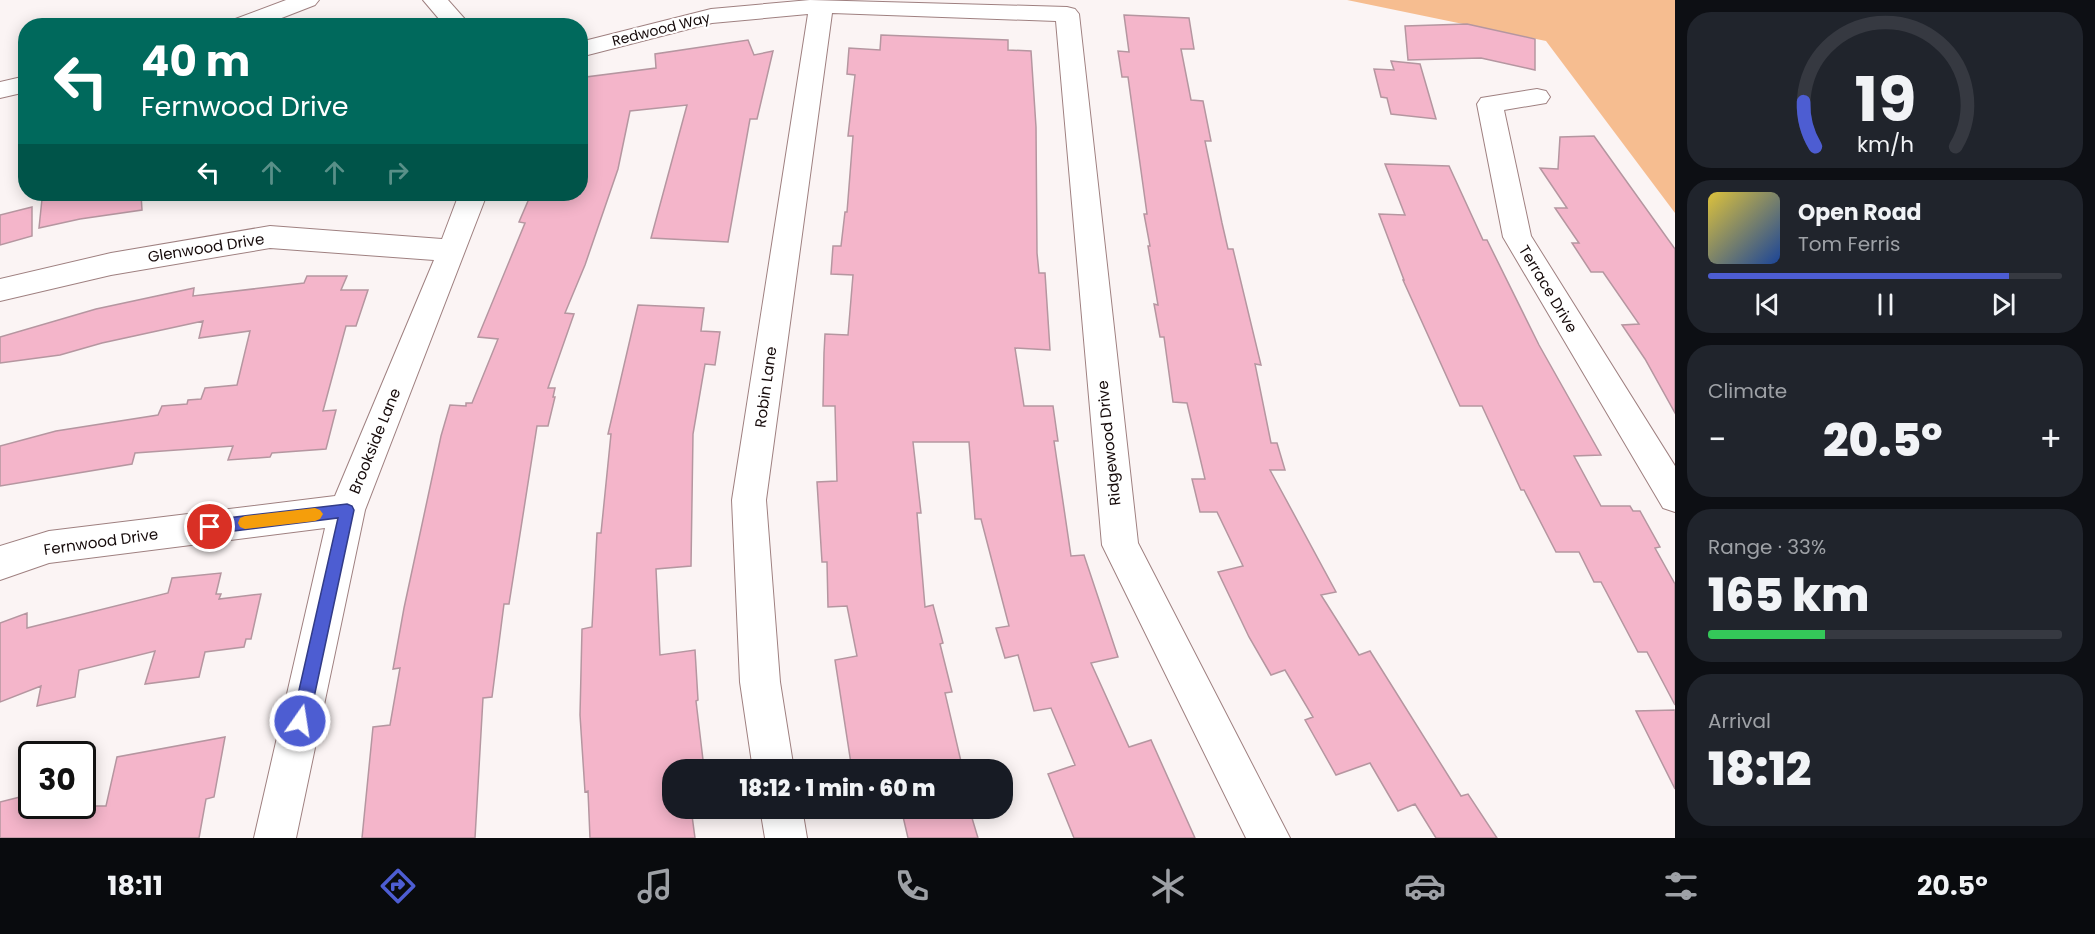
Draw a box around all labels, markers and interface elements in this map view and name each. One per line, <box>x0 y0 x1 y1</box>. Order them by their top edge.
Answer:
street label: Redwood Way <box>610 7 712 51</box>
text: 40 m <box>141 32 250 91</box>
icon: left <box>42 42 120 120</box>
text: 19 <box>1854 55 1916 143</box>
text: Fernwood Drive <box>141 88 349 125</box>
text: km/h <box>1856 129 1914 160</box>
icon: left <box>192 156 225 189</box>
icon: ahead <box>255 156 288 189</box>
icon: ahead <box>318 156 351 189</box>
icon: right <box>381 156 414 189</box>
text: Open Road <box>1798 197 1922 228</box>
street label: Glenwood Drive <box>146 228 266 267</box>
text: Tom Ferris <box>1798 230 1900 258</box>
street label: Terrace Drive <box>1514 241 1583 336</box>
icon: previous <box>1751 288 1784 321</box>
icon: pause <box>1869 288 1902 321</box>
icon: next <box>1987 288 2020 321</box>
street label: Robin Lane <box>749 345 782 429</box>
text: Climate <box>1708 377 1787 405</box>
street label: Ridgewood Drive <box>1091 379 1126 507</box>
street label: Brookside Lane <box>344 385 405 497</box>
text: 20.5° <box>1823 409 1943 472</box>
text: − <box>1708 416 1726 463</box>
text: + <box>2039 416 2062 463</box>
pin <box>184 501 235 552</box>
icon: arrive <box>193 510 226 543</box>
street label: Fernwood Drive <box>42 523 159 560</box>
text: Range · 33% <box>1708 533 1826 561</box>
text: 165 km <box>1708 564 1869 627</box>
position arrow <box>268 689 332 753</box>
text: Arrival <box>1708 707 1771 735</box>
text: 18:12 <box>1708 738 1811 801</box>
speed limit sign: 30 <box>18 741 96 819</box>
text: 18:12 · 1 min · 60 m <box>740 773 935 804</box>
icon: directions <box>377 865 419 907</box>
icon: music <box>634 865 676 907</box>
icon: phone <box>891 865 933 907</box>
icon: climate <box>1147 865 1189 907</box>
icon: car <box>1404 865 1446 907</box>
icon: filters <box>1660 865 1702 907</box>
text: 18:11 <box>107 867 163 904</box>
text: 20.5° <box>1917 867 1988 904</box>

